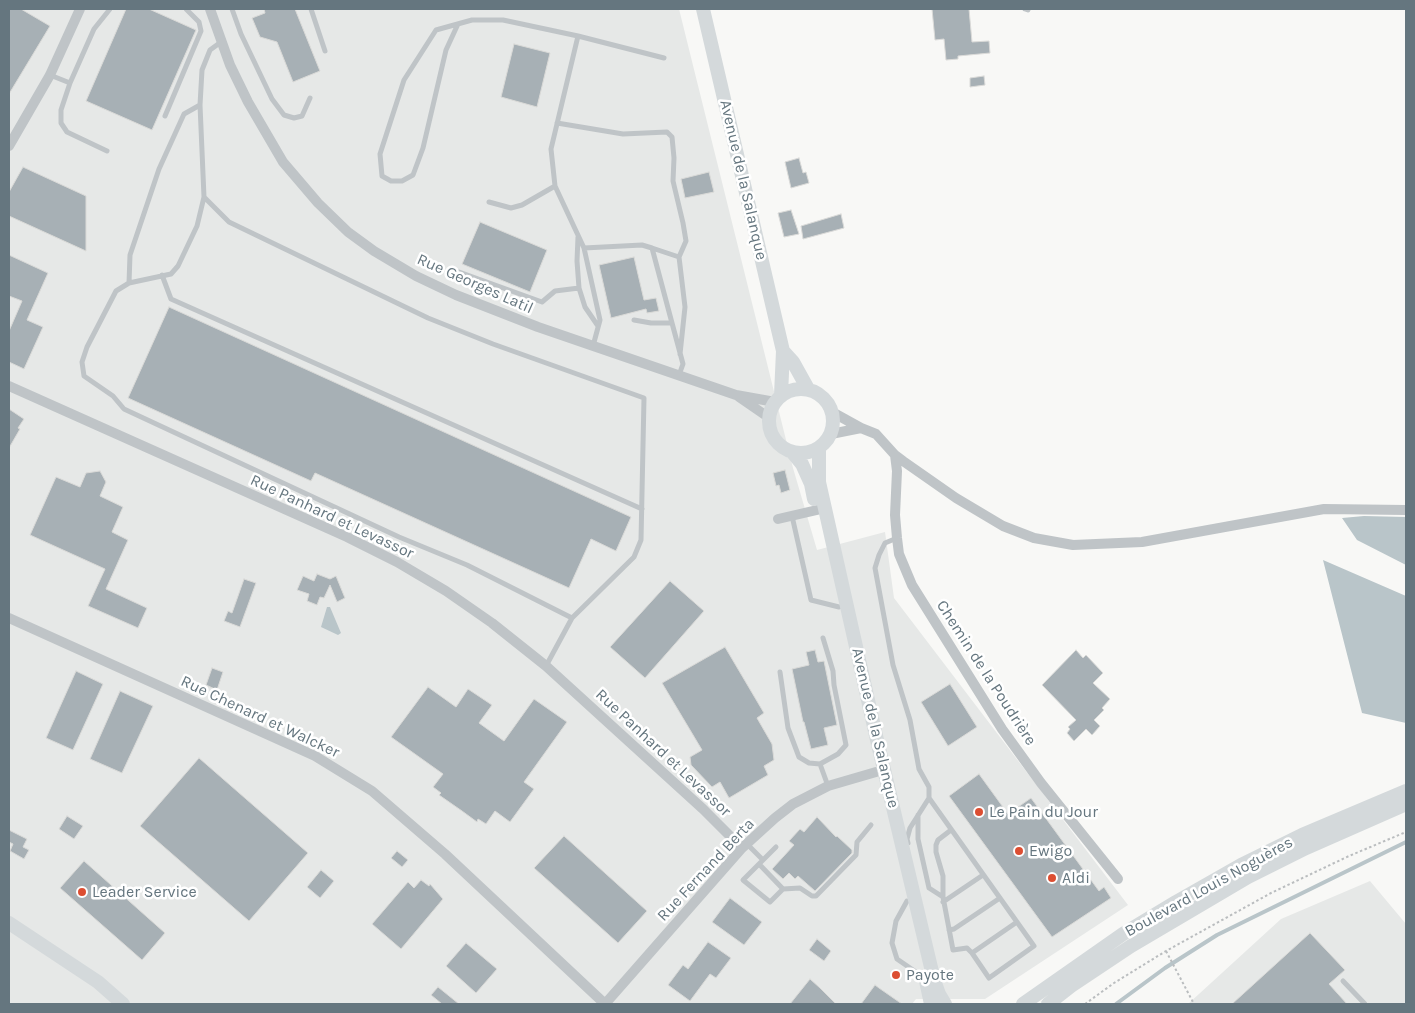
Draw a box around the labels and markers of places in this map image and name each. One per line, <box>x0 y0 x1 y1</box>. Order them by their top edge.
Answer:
place label: Le Pain du Jour <box>989 802 1098 822</box>
marker: Le Pain du Jour <box>973 806 985 818</box>
place label: Ewigo <box>1029 841 1072 861</box>
marker: Ewigo <box>1013 845 1025 857</box>
place label: Aldi <box>1062 868 1090 888</box>
marker: Aldi <box>1046 872 1058 884</box>
place label: Leader Service <box>92 882 197 902</box>
marker: Leader Service <box>76 886 88 898</box>
place label: Payote <box>906 965 954 985</box>
marker: Payote <box>890 969 902 981</box>

